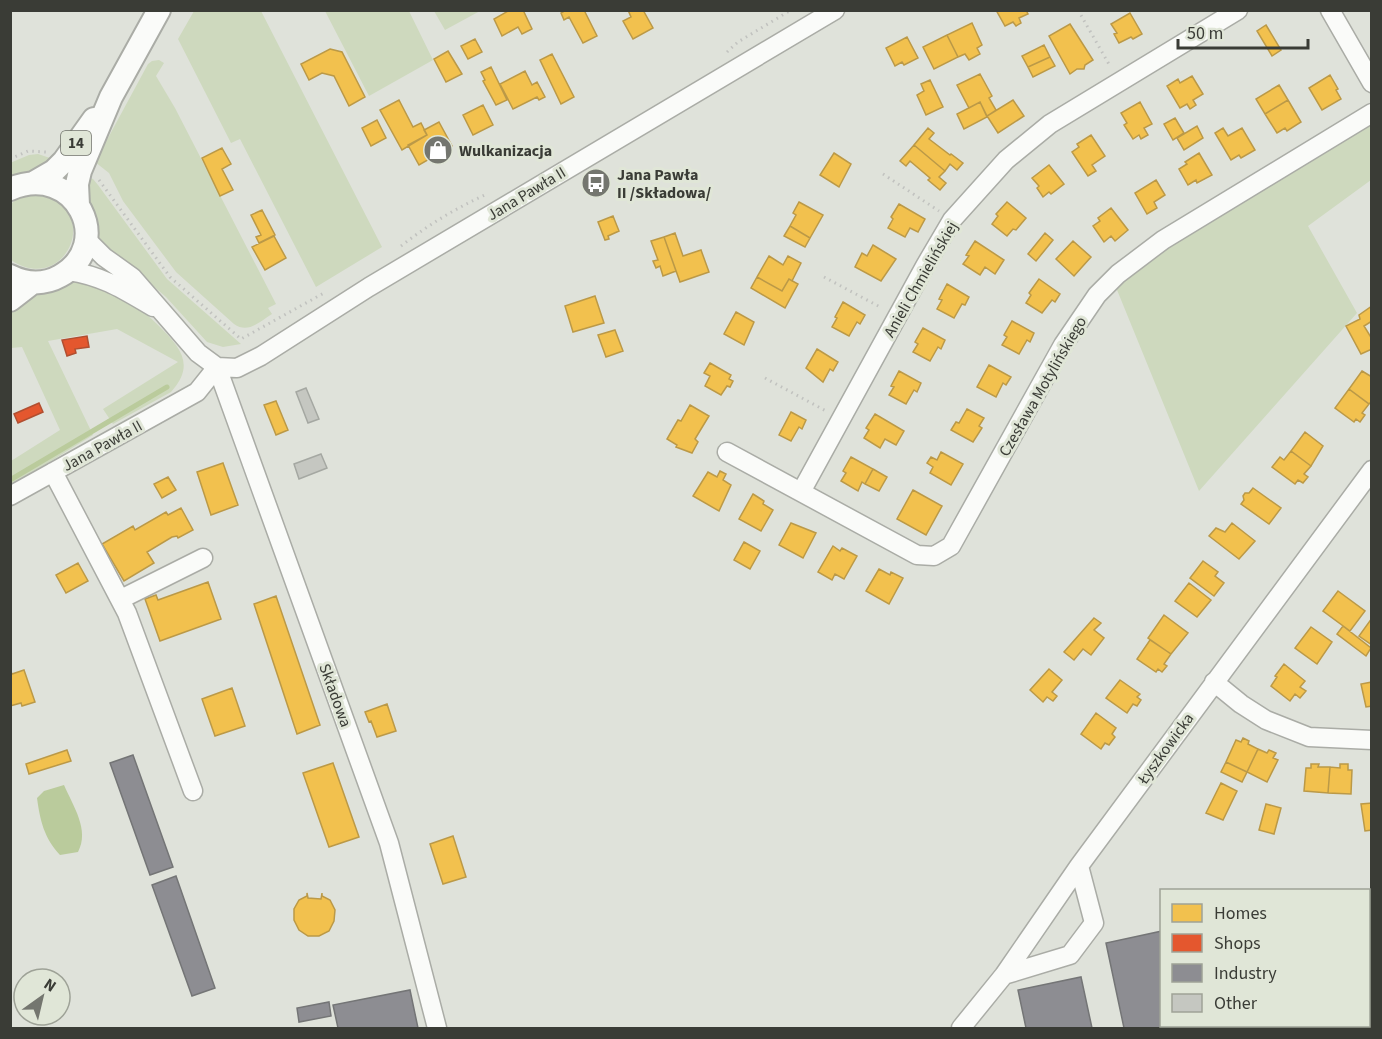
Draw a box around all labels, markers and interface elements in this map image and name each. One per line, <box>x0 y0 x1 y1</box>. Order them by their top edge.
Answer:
scale bar <box>1178 12 1308 50</box>
text: 50 m <box>1187 21 1223 46</box>
road number: 14 <box>61 131 91 155</box>
shop icon: Wulkanizacja <box>422 134 454 166</box>
place label: Wulkanizacja <box>459 140 552 162</box>
street label: Jana Pawła II <box>483 162 570 226</box>
place label: Jana Pawła II /Składowa/ <box>617 164 711 204</box>
bus stop icon: Jana Pawła II /Składowa/ <box>580 167 612 199</box>
street label: Anieli Chmielińskiej <box>879 217 963 342</box>
street label: Czesława Motylińskiego <box>994 312 1092 461</box>
street label: Jana Pawła II <box>59 415 146 477</box>
street label: Składowa <box>313 660 357 730</box>
street label: Łyszkowicka <box>1132 708 1199 790</box>
legend <box>1160 889 1370 1027</box>
text: Homes <box>1214 901 1267 926</box>
text: Shops <box>1214 931 1261 956</box>
text: Industry <box>1214 961 1277 986</box>
north arrow <box>12 967 72 1027</box>
text: N <box>39 973 60 997</box>
text: Other <box>1214 991 1258 1016</box>

